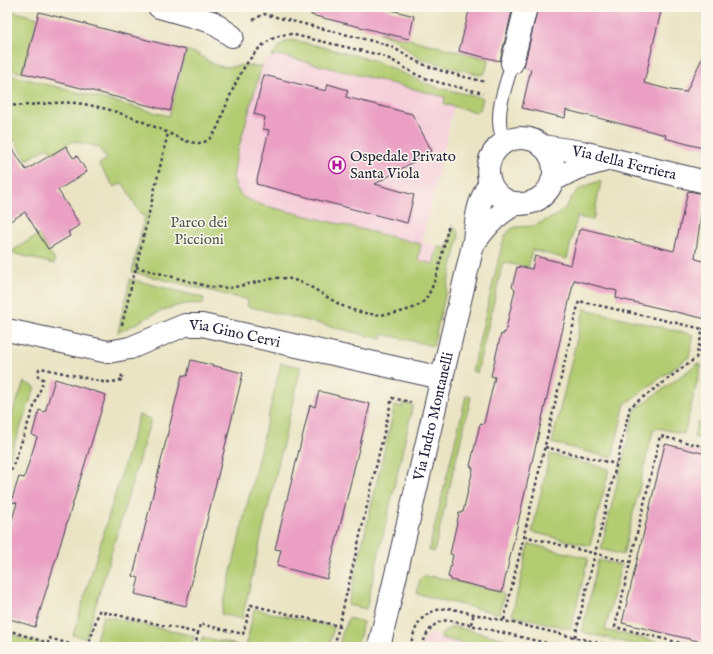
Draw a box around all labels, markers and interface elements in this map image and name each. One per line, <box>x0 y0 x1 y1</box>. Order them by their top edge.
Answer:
street label: Via della Ferriera <box>570 141 679 184</box>
place label: Ospedale Privato Santa Viola <box>350 147 456 183</box>
hospital icon: Ospedale Privato Santa Viola <box>327 155 347 175</box>
park label: Parco dei Piccioni <box>170 213 228 249</box>
street label: Via Gino Cervi <box>188 316 282 352</box>
street label: Via Indro Montanelli <box>408 350 457 483</box>

